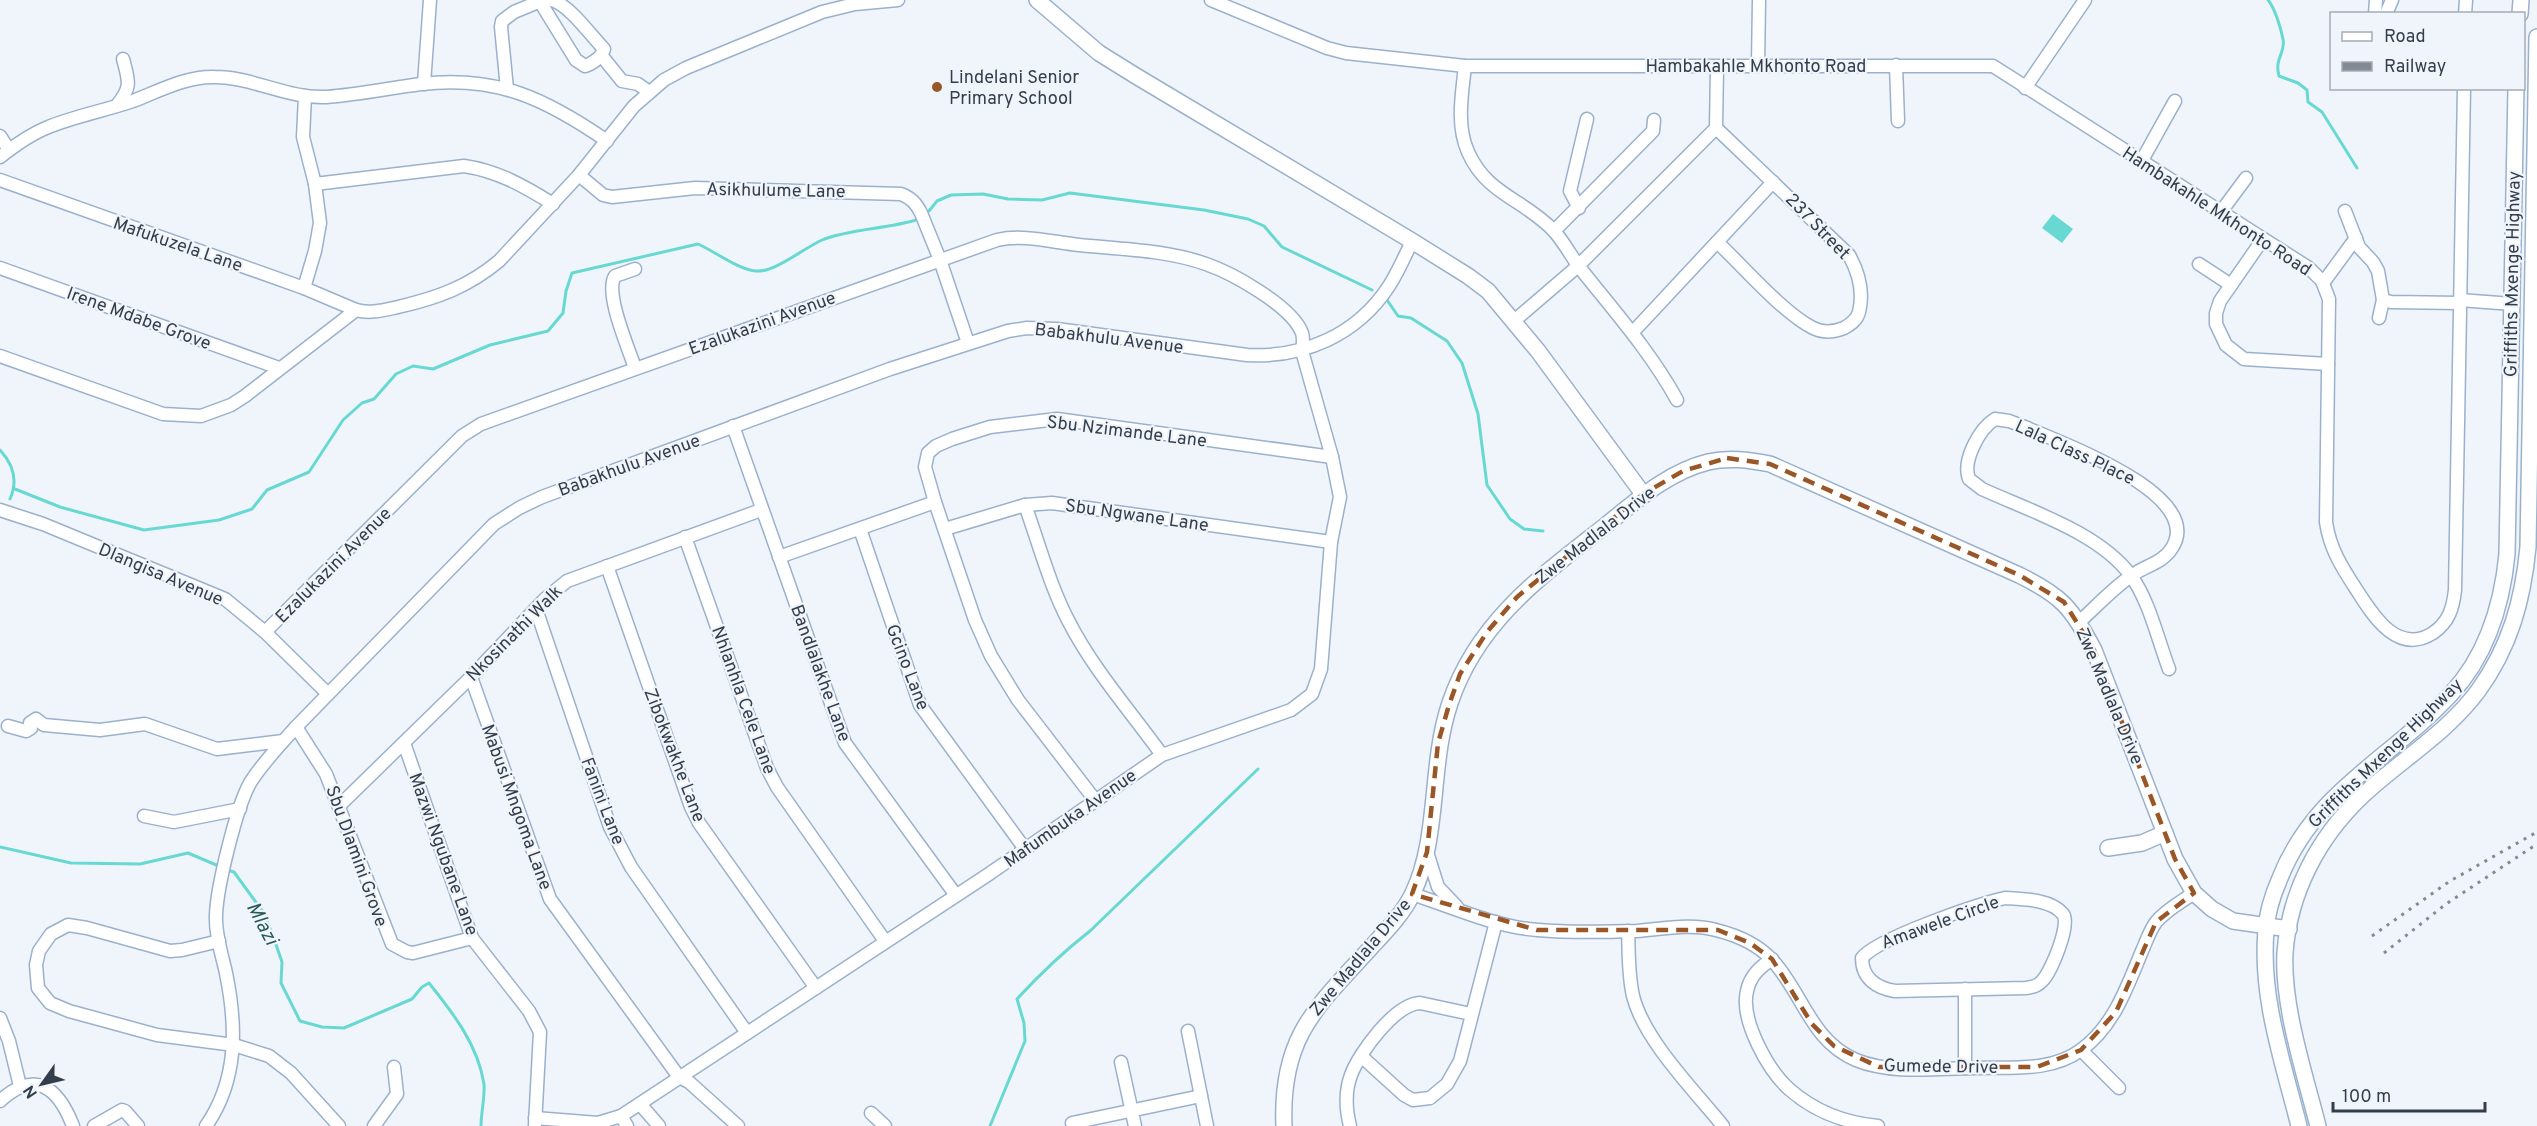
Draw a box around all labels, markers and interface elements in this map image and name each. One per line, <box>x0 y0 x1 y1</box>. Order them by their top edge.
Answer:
legend <box>2330 12 2525 90</box>
text: Road <box>2384 26 2426 49</box>
street label: Hambakahle Mkhonto Road <box>1645 56 1867 79</box>
text: Railway <box>2384 56 2446 79</box>
place label: Lindelani Senior Primary School <box>949 67 1079 111</box>
marker: Lindelani Senior Primary School <box>930 80 944 94</box>
street label: Hambakahle Mkhonto Road <box>2117 142 2315 282</box>
street label: Griffiths Mxenge Highway <box>2500 171 2527 377</box>
street label: Asikhulume Lane <box>706 179 846 204</box>
street label: 237 Street <box>1779 189 1854 265</box>
street label: Mafukuzela Lane <box>110 213 245 278</box>
street label: Irene Mdabe Grove <box>63 283 214 356</box>
street label: Ezalukazini Avenue <box>686 287 839 362</box>
street label: Babakhulu Avenue <box>1033 319 1184 360</box>
street label: Sbu Nzimande Lane <box>1046 411 1208 454</box>
street label: Lala Class Place <box>2011 416 2138 491</box>
street label: Babakhulu Avenue <box>555 430 704 503</box>
street label: Zwe Madlala Drive <box>1531 482 1661 590</box>
street label: Sbu Ngwane Lane <box>1064 495 1210 538</box>
street label: Ezalukazini Avenue <box>271 503 397 629</box>
street label: Dlangisa Avenue <box>95 539 226 612</box>
street label: Nkosinathi Walk <box>462 581 568 687</box>
street label: Bandlalakhe Lane <box>784 602 855 745</box>
street label: Gcino Lane <box>880 621 934 714</box>
street label: Nhlanhla Cele Lane <box>705 623 780 778</box>
street label: Zwe Madlala Drive <box>2069 625 2148 768</box>
street label: Griffiths Mxenge Highway <box>2304 674 2468 834</box>
street label: Zibokwakhe Lane <box>637 685 710 826</box>
street label: Mabusi Mngoma Lane <box>475 722 556 894</box>
street label: Fanini Lane <box>574 755 629 849</box>
street label: Mafumbuka Avenue <box>1000 765 1142 874</box>
street label: Mazwi Ngubane Lane <box>402 770 483 939</box>
street label: Sbu Dlamini Grove <box>319 783 392 930</box>
street label: Amawele Circle <box>1878 891 2003 955</box>
street label: Zwe Madlala Drive <box>1305 895 1417 1021</box>
water label: Mlazi <box>239 898 284 951</box>
north arrow <box>12 1054 72 1114</box>
street label: Gumede Drive <box>1883 1055 1999 1080</box>
scale bar <box>2333 1075 2484 1113</box>
text: N <box>20 1081 43 1102</box>
text: 100 m <box>2342 1086 2391 1109</box>

